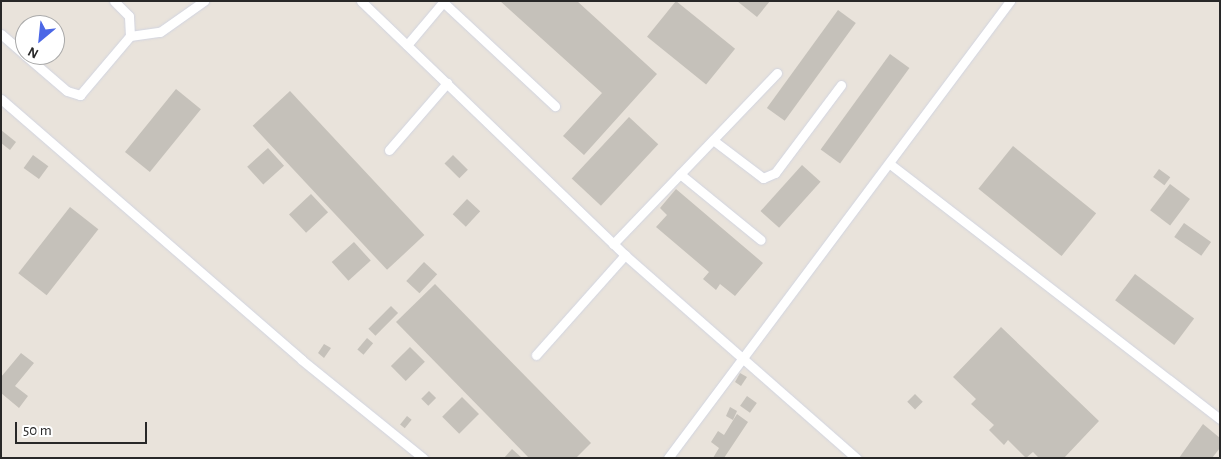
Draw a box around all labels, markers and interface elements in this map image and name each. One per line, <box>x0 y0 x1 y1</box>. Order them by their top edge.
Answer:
north arrow <box>15 15 65 65</box>
text: N <box>26 44 41 61</box>
scale bar <box>18 412 150 444</box>
text: 50 m <box>23 423 52 438</box>

